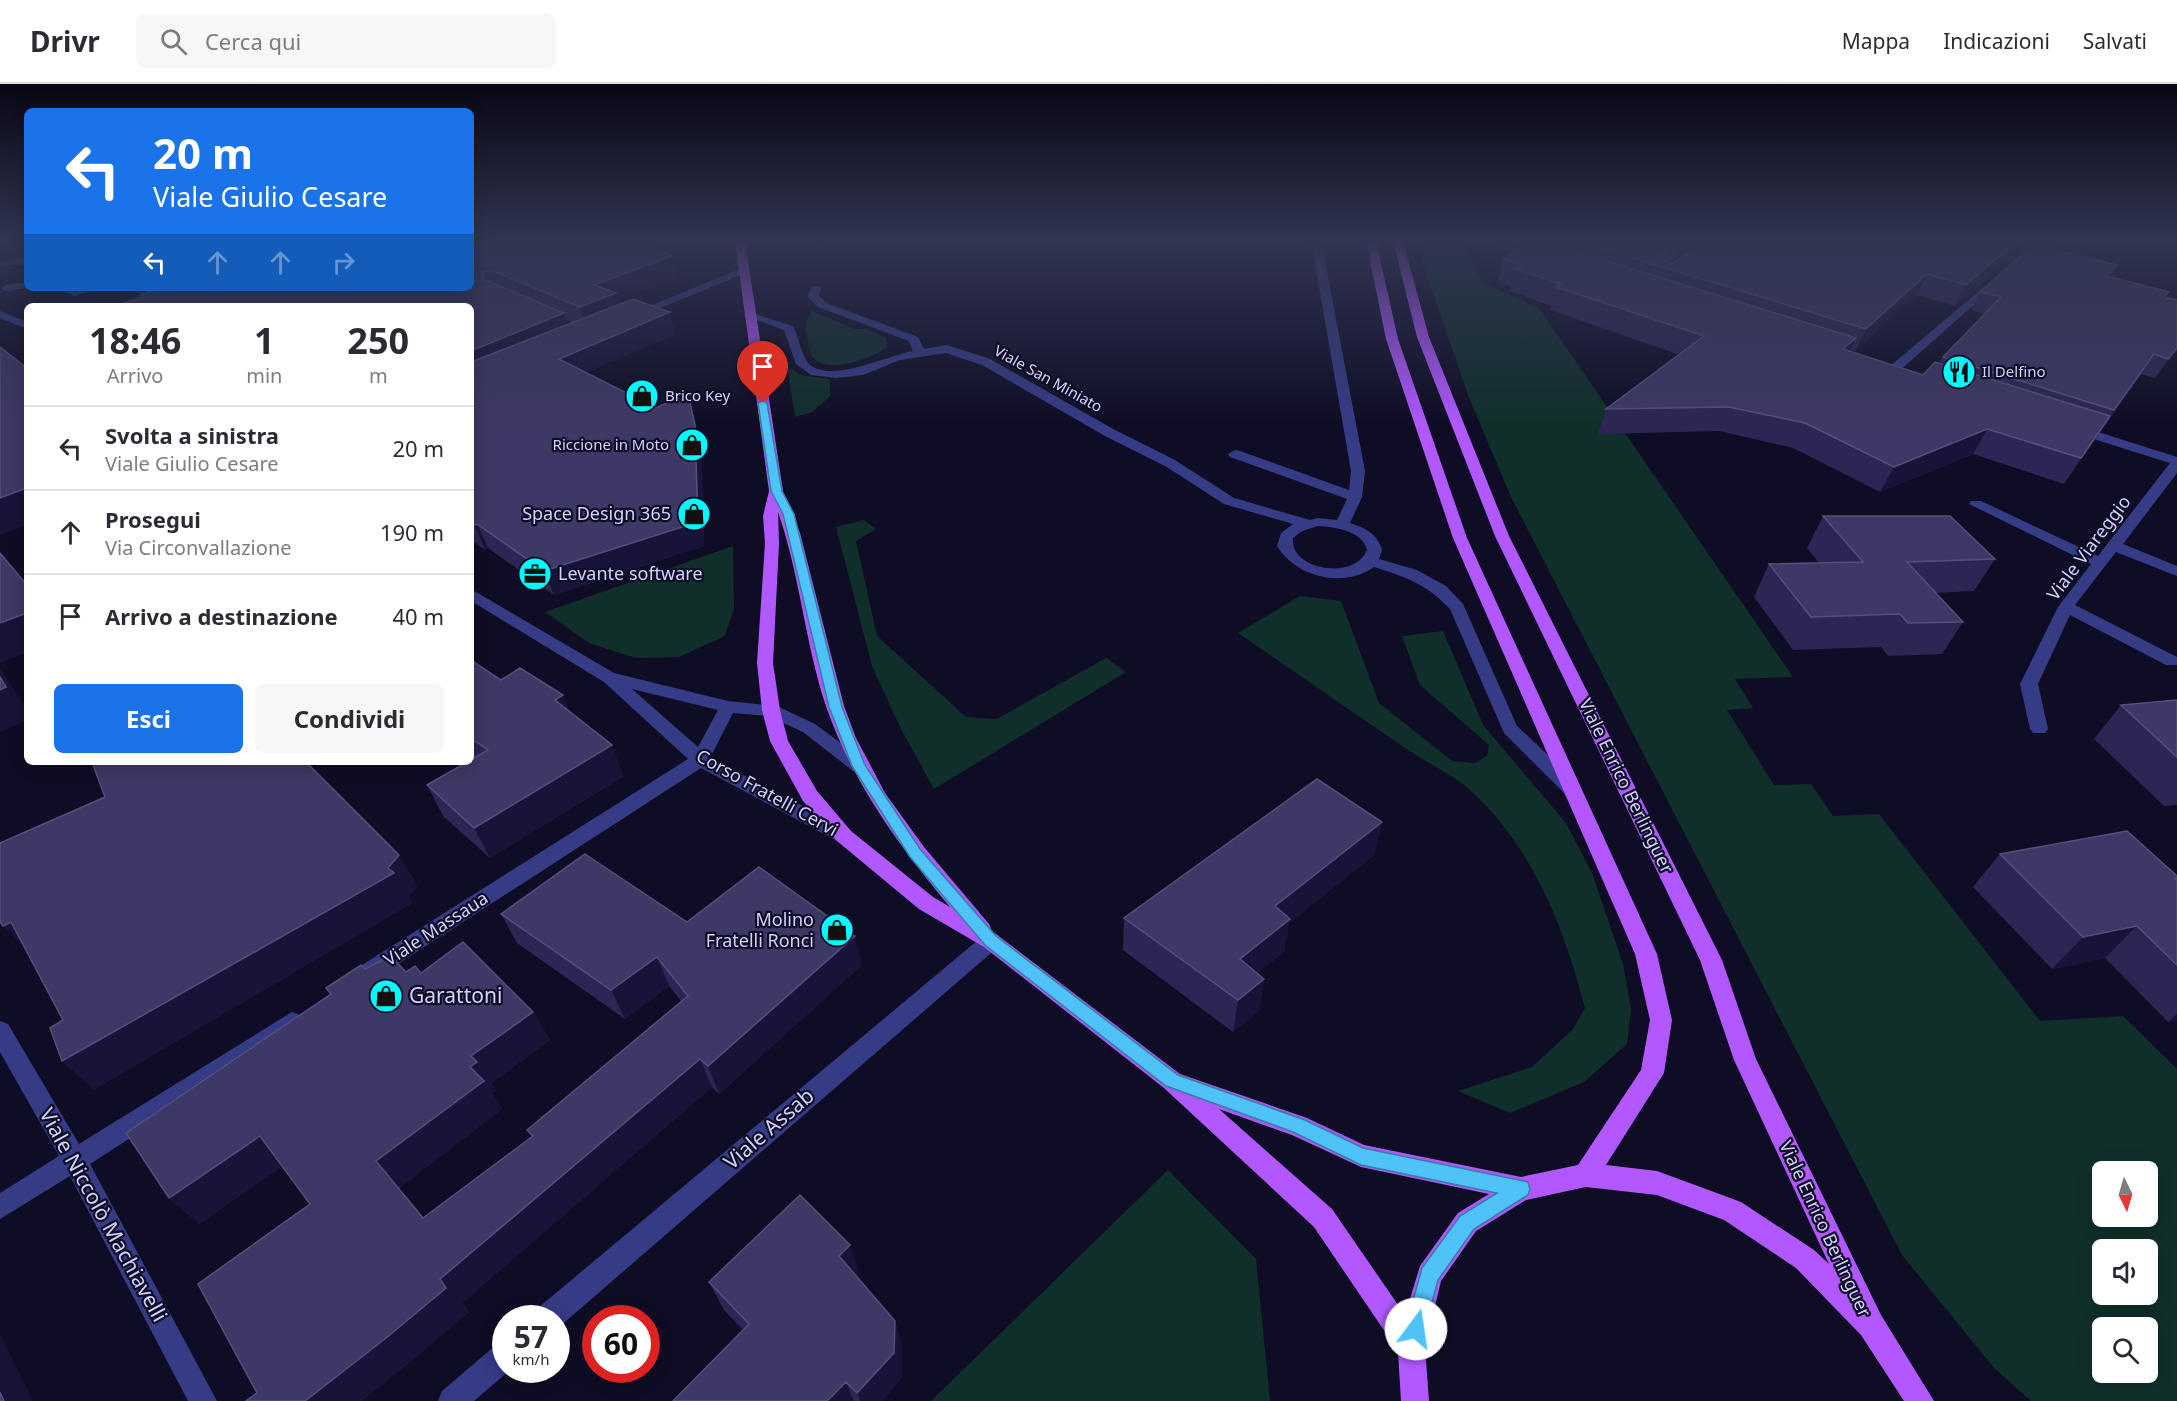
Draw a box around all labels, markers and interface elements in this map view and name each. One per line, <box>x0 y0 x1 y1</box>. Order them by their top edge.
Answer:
search box <box>136 14 556 68</box>
text: Drivr <box>30 22 100 60</box>
icon: search <box>157 25 190 58</box>
text: Cerca qui <box>205 26 301 56</box>
text: Mappa <box>1842 27 1910 55</box>
text: Indicazioni <box>1943 27 2050 55</box>
text: Salvati <box>2083 27 2147 55</box>
text: 20 m <box>153 124 253 181</box>
icon: left <box>54 132 132 210</box>
text: Viale Giulio Cesare <box>153 178 387 215</box>
icon: left <box>138 246 171 279</box>
icon: ahead <box>201 246 234 279</box>
icon: ahead <box>264 246 297 279</box>
icon: right <box>327 246 360 279</box>
text: 18:46 <box>89 316 181 365</box>
text: 1 <box>254 316 275 365</box>
text: 250 <box>347 316 409 365</box>
street label: Viale San Miniato <box>991 340 1106 416</box>
pin <box>737 341 788 403</box>
icon: arrive <box>746 350 779 383</box>
restaurant icon: Il Delfino <box>1941 354 1977 390</box>
place label: Il Delfino <box>1982 361 2046 381</box>
text: Arrivo <box>107 362 163 389</box>
text: min <box>246 362 282 389</box>
text: m <box>369 362 388 389</box>
shop icon: Brico Key <box>624 378 660 414</box>
place label: Brico Key <box>665 385 730 405</box>
text: Svolta a sinistra <box>105 420 279 450</box>
shop icon: Riccione in Moto <box>674 427 710 463</box>
icon: left <box>54 432 87 465</box>
text: 20 m <box>393 433 444 463</box>
place label: Riccione in Moto <box>553 434 669 454</box>
text: Viale Giulio Cesare <box>105 450 279 477</box>
street label: Viale Viareggio <box>2041 490 2136 605</box>
shop icon: Space Design 365 <box>676 496 712 532</box>
place label: Space Design 365 <box>522 501 671 525</box>
text: Prosegui <box>105 504 201 534</box>
icon: ahead <box>54 516 87 549</box>
text: 190 m <box>380 517 444 547</box>
text: Via Circonvallazione <box>105 534 292 561</box>
office icon: Levante software <box>517 556 553 592</box>
place label: Levante software <box>558 561 703 585</box>
icon: arrive <box>54 600 87 633</box>
text: Arrivo a destinazione <box>105 601 338 631</box>
text: 40 m <box>393 601 444 631</box>
button: Esci <box>54 684 243 753</box>
button: Condividi <box>255 684 444 753</box>
street label: Viale Enrico Berlinguer <box>1574 694 1680 878</box>
street label: Corso Fratelli Cervi <box>692 743 843 841</box>
street label: Viale Massaua <box>379 885 492 971</box>
place label: Molino Fratelli Ronci <box>706 907 814 952</box>
shop icon: Molino Fratelli Ronci <box>819 912 855 948</box>
shop icon: Garattoni <box>368 978 404 1014</box>
place label: Garattoni <box>409 981 502 1009</box>
street label: Viale Assab <box>717 1081 819 1175</box>
street label: Viale Niccolò Machiavelli <box>33 1103 174 1326</box>
street label: Viale Enrico Berlinguer <box>1774 1137 1878 1321</box>
north arrow <box>2092 1161 2158 1227</box>
map controls <box>2092 1161 2158 1383</box>
button: sound <box>2092 1239 2158 1305</box>
position arrow <box>1384 1297 1448 1361</box>
speed limit sign: 60 <box>582 1305 660 1383</box>
text: 57 <box>514 1316 548 1357</box>
button: search <box>2092 1317 2158 1383</box>
text: km/h <box>513 1349 549 1369</box>

